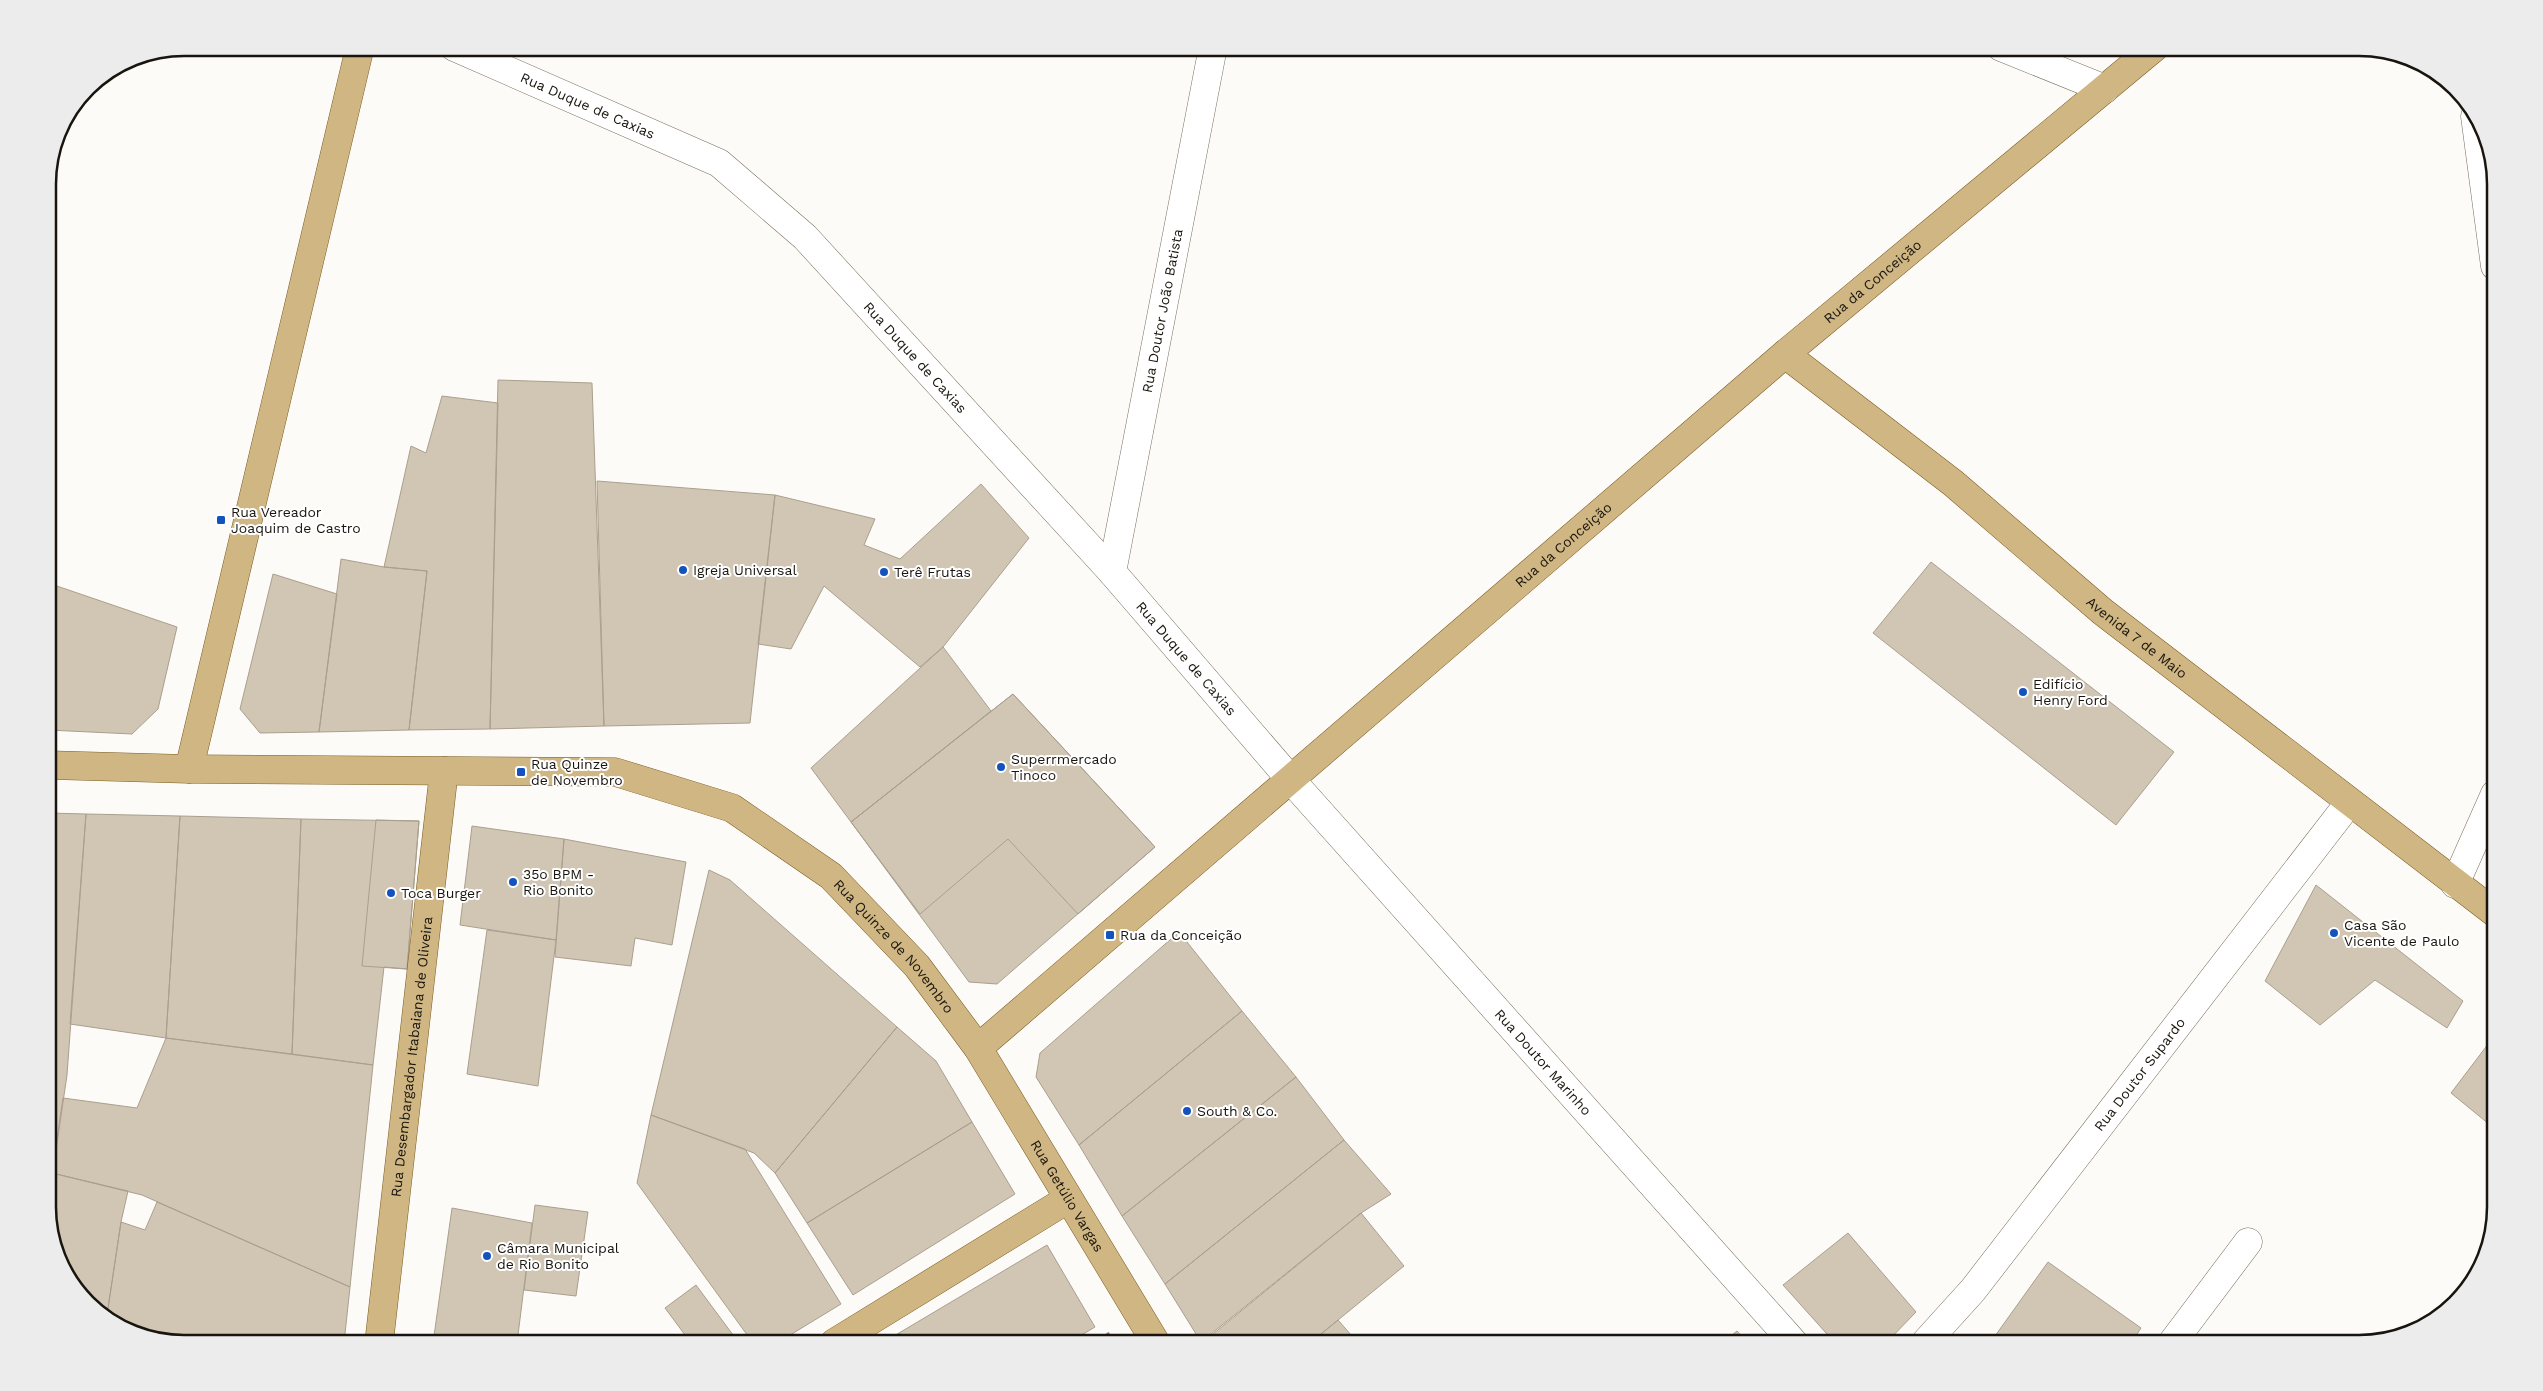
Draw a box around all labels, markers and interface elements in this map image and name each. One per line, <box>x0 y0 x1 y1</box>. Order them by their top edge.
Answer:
street label: Rua Duque de Caxias <box>518 69 657 142</box>
street label: Rua Doutor João Batista <box>1139 227 1186 394</box>
street label: Rua da Conceição <box>1820 236 1924 327</box>
street label: Rua Duque de Caxias <box>860 299 970 416</box>
street label: Rua da Conceição <box>1512 499 1615 590</box>
place label: Rua Vereador Joaquim de Castro <box>231 504 361 536</box>
marker: Rua Vereador Joaquim de Castro <box>215 514 227 526</box>
place label: Igreja Universal <box>693 562 797 578</box>
marker: Igreja Universal <box>677 564 689 576</box>
place label: Terê Frutas <box>894 564 971 580</box>
marker: Terê Frutas <box>878 566 890 578</box>
street label: Avenida 7 de Maio <box>2083 593 2190 682</box>
street label: Rua Duque de Caxias <box>1133 598 1240 718</box>
place label: Edifício Henry Ford <box>2033 676 2108 708</box>
marker: Edifício Henry Ford <box>2017 686 2029 698</box>
place label: Superrmercado Tinoco <box>1011 751 1117 783</box>
place label: Rua Quinze de Novembro <box>531 756 623 788</box>
marker: Superrmercado Tinoco <box>995 761 1007 773</box>
marker: Rua Quinze de Novembro <box>515 766 527 778</box>
place label: 35o BPM - Rio Bonito <box>523 866 594 898</box>
marker: 35o BPM - Rio Bonito <box>507 876 519 888</box>
street label: Rua Quinze de Novembro <box>830 876 957 1016</box>
place label: Toca Burger <box>401 885 481 901</box>
marker: Toca Burger <box>385 887 397 899</box>
street label: Rua Desembargador Itabaiana de Oliveira <box>388 916 435 1198</box>
place label: Casa São Vicente de Paulo <box>2344 917 2459 949</box>
place label: Rua da Conceição <box>1120 927 1242 943</box>
marker: Casa São Vicente de Paulo <box>2328 927 2340 939</box>
marker: Rua da Conceição <box>1104 929 1116 941</box>
street label: Rua Doutor Marinho <box>1492 1006 1595 1119</box>
street label: Rua Doutor Supardo <box>2091 1015 2188 1134</box>
place label: South & Co. <box>1197 1103 1277 1119</box>
marker: South & Co. <box>1181 1105 1193 1117</box>
street label: Rua Getúlio Vargas <box>1027 1137 1107 1255</box>
place label: Câmara Municipal de Rio Bonito <box>497 1240 620 1272</box>
marker: Câmara Municipal de Rio Bonito <box>481 1250 493 1262</box>

